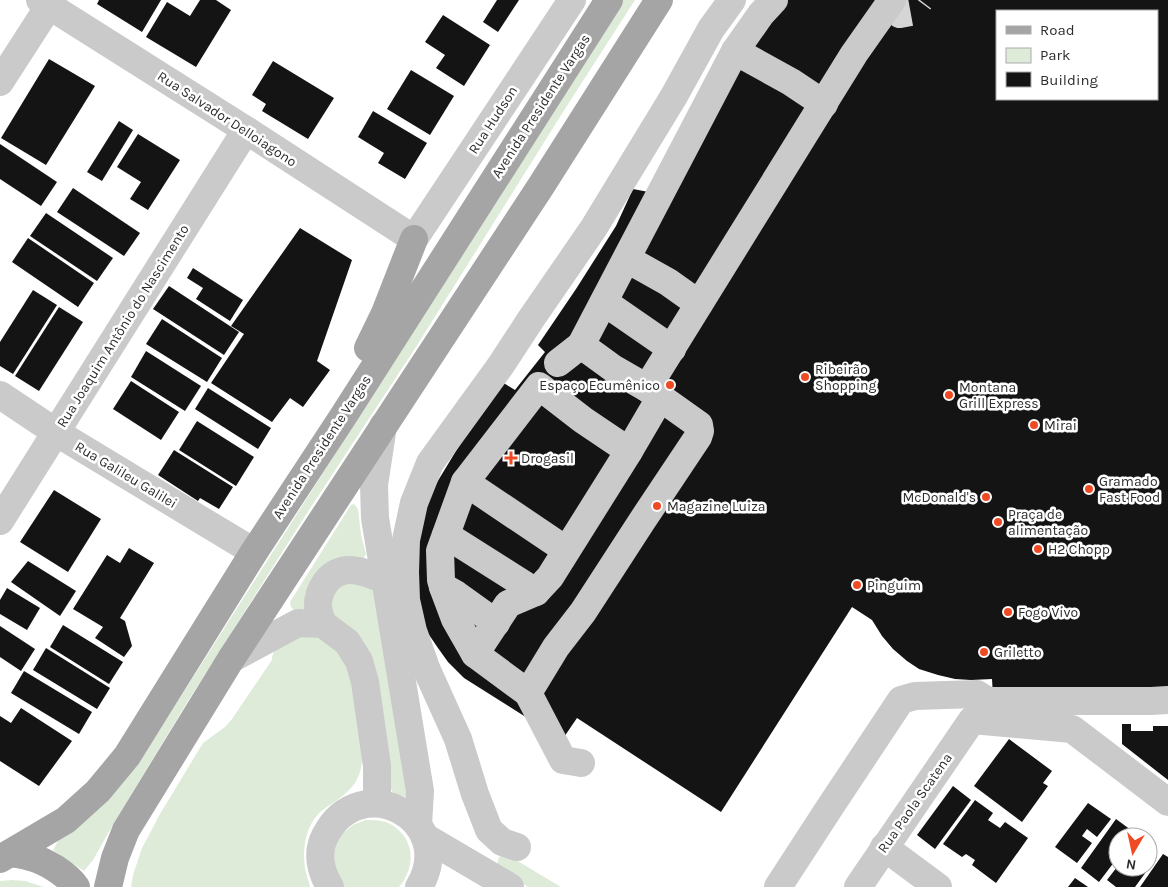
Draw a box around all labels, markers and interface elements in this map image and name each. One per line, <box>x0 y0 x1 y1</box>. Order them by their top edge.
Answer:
legend <box>996 10 1158 100</box>
text: Road <box>1040 21 1075 39</box>
street label: Avenida Presidente Vargas <box>488 31 594 181</box>
text: Park <box>1040 46 1070 64</box>
street label: Rua Salvador Delloiagono <box>154 68 300 170</box>
text: Building <box>1040 71 1098 89</box>
street label: Rua Hudson <box>465 83 521 157</box>
street label: Rua Joaquim Antônio do Nascimento <box>53 221 193 431</box>
place label: Ribeirão Shopping <box>815 361 877 394</box>
marker: Ribeirão Shopping <box>799 371 811 383</box>
street label: Avenida Presidente Vargas <box>269 372 375 522</box>
place label: Espaço Ecumênico <box>539 377 660 394</box>
marker: Espaço Ecumênico <box>664 379 676 391</box>
place label: Montana Grill Express <box>959 379 1039 412</box>
marker: Montana Grill Express <box>943 389 955 401</box>
place label: Mirai <box>1044 417 1077 434</box>
marker: Mirai <box>1028 419 1040 431</box>
street label: Rua Galileu Galilei <box>72 438 180 512</box>
place label: Drogasil <box>521 450 574 467</box>
marker: Drogasil <box>505 452 517 464</box>
place label: Gramado Fast Food <box>1099 473 1160 506</box>
marker: Gramado Fast Food <box>1083 483 1095 495</box>
place label: McDonald's <box>902 489 976 506</box>
marker: McDonald's <box>980 491 992 503</box>
place label: Magazine Luiza <box>667 498 766 515</box>
marker: Magazine Luiza <box>651 500 663 512</box>
place label: Praça de alimentação <box>1008 506 1088 539</box>
marker: Praça de alimentação <box>992 516 1004 528</box>
place label: H2 Chopp <box>1048 541 1110 558</box>
marker: H2 Chopp <box>1032 543 1044 555</box>
place label: Pinguim <box>867 577 921 594</box>
marker: Pinguim <box>851 579 863 591</box>
place label: Fogo Vivo <box>1018 604 1078 621</box>
marker: Fogo Vivo <box>1002 606 1014 618</box>
place label: Griletto <box>994 644 1042 661</box>
marker: Griletto <box>978 646 990 658</box>
street label: Rua Paola Scatena <box>874 750 956 856</box>
north arrow <box>1108 827 1158 877</box>
text: N <box>1125 855 1137 874</box>

